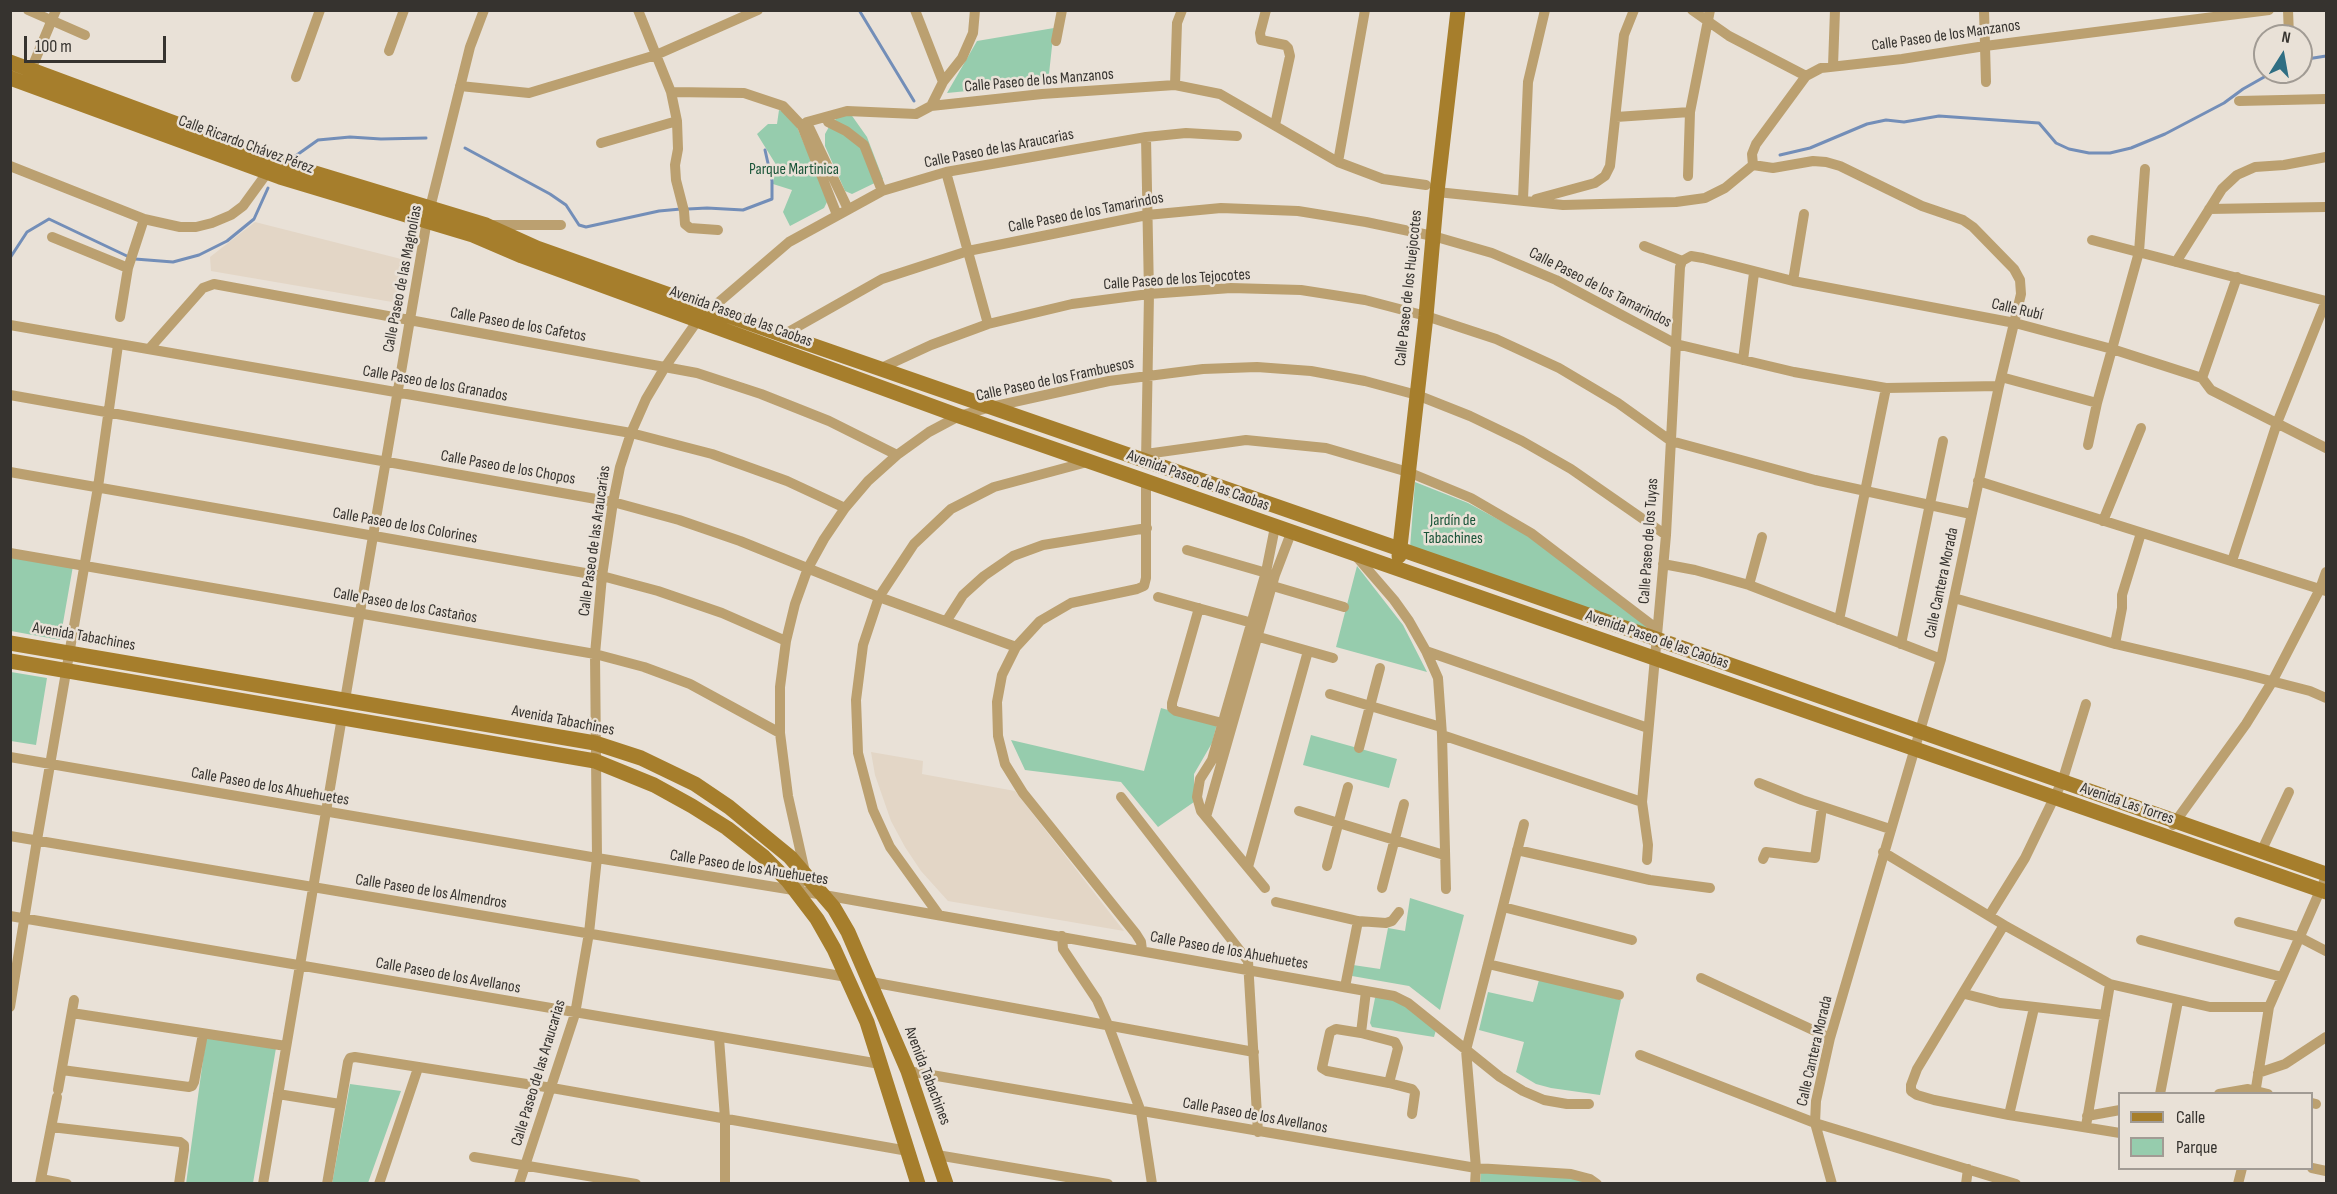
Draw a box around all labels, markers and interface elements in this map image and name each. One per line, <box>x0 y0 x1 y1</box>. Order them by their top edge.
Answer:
street label: Calle Paseo de los Manzanos <box>1870 16 2022 56</box>
scale bar <box>27 24 170 62</box>
north arrow <box>2253 24 2313 84</box>
text: N <box>2280 28 2292 48</box>
text: 100 m <box>35 36 72 57</box>
street label: Calle Paseo de los Manzanos <box>964 65 1114 97</box>
street label: Calle Ricardo Chávez Pérez <box>176 112 316 178</box>
street label: Calle Paseo de las Araucarias <box>923 125 1075 173</box>
park label: Parque Martinica <box>749 160 839 180</box>
street label: Calle Paseo de los Tamarindos <box>1007 189 1165 237</box>
street label: Calle Paseo de las Magnolias <box>379 204 427 354</box>
street label: Calle Paseo de los Huejocotes <box>1391 209 1427 367</box>
street label: Calle Paseo de los Tamarindos <box>1525 244 1675 332</box>
street label: Calle Paseo de los Tejocotes <box>1103 265 1251 295</box>
street label: Avenida Paseo de las Caobas <box>667 282 815 352</box>
street label: Calle Rubí <box>1989 295 2045 325</box>
street label: Calle Paseo de los Cafetos <box>449 304 587 346</box>
street label: Calle Paseo de los Frambuesos <box>974 354 1136 406</box>
street label: Calle Paseo de los Granados <box>361 362 509 406</box>
street label: Avenida Paseo de las Caobas <box>1124 446 1272 516</box>
street label: Calle Paseo de los Chopos <box>439 447 577 489</box>
street label: Calle Paseo de las Araucarias <box>575 464 615 618</box>
street label: Calle Paseo de los Tuyas <box>1635 477 1663 605</box>
street label: Calle Paseo de los Colorines <box>331 504 479 548</box>
park label: Jardín de Tabachines <box>1423 511 1483 549</box>
street label: Calle Cantera Morada <box>1921 526 1963 640</box>
street label: Calle Paseo de los Castaños <box>332 584 478 628</box>
street label: Avenida Paseo de las Caobas <box>1583 606 1731 674</box>
street label: Avenida Tabachines <box>31 619 137 655</box>
street label: Avenida Tabachines <box>510 702 616 740</box>
street label: Calle Paseo de los Ahuehuetes <box>190 764 350 810</box>
street label: Avenida Las Torres <box>2078 779 2176 829</box>
street label: Calle Paseo de los Ahuehuetes <box>668 846 830 890</box>
street label: Calle Paseo de los Almendros <box>354 871 508 913</box>
street label: Calle Paseo de los Ahuehuetes <box>1149 928 1309 974</box>
street label: Calle Paseo de los Avellanos <box>374 954 522 998</box>
street label: Calle Cantera Morada <box>1793 994 1837 1108</box>
street label: Calle Paseo de las Araucarias <box>508 998 570 1148</box>
street label: Avenida Tabachines <box>899 1024 955 1128</box>
legend <box>2118 1092 2313 1170</box>
street label: Calle Paseo de los Avellanos <box>1181 1094 1329 1138</box>
text: Calle <box>2176 1107 2205 1128</box>
text: Parque <box>2176 1137 2217 1158</box>

